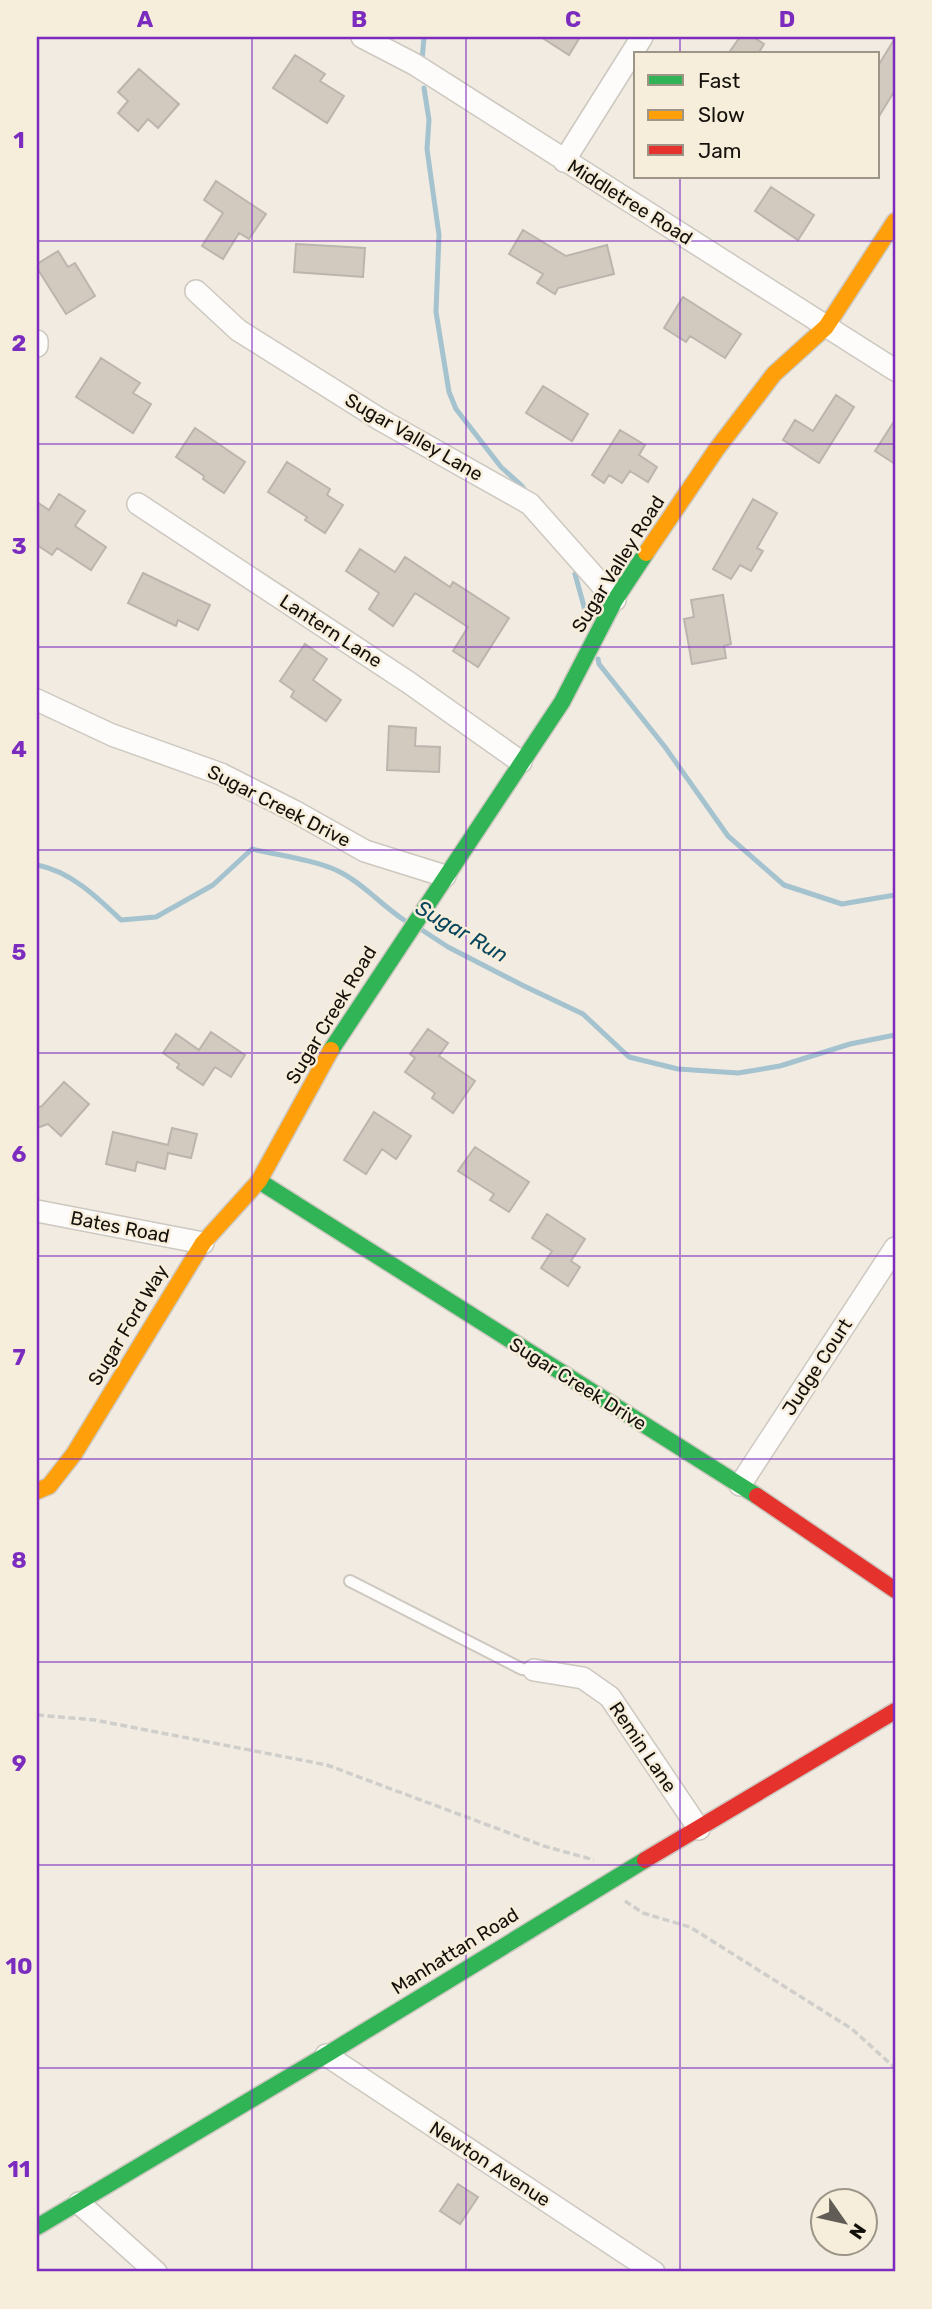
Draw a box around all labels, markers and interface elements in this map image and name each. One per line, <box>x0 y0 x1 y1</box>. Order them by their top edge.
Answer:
text: A <box>137 5 154 33</box>
text: B <box>351 5 367 33</box>
text: C <box>565 5 581 33</box>
text: D <box>779 5 795 33</box>
legend <box>634 52 880 178</box>
text: Fast <box>698 68 740 93</box>
text: Slow <box>698 102 745 127</box>
text: 1 <box>13 126 25 154</box>
text: Jam <box>698 138 742 163</box>
street label: Middletree Road <box>563 154 697 250</box>
text: 2 <box>12 329 26 357</box>
street label: Sugar Valley Lane <box>341 388 487 486</box>
street label: Sugar Valley Road <box>567 491 669 637</box>
text: 3 <box>11 532 27 560</box>
street label: Lantern Lane <box>276 589 386 673</box>
text: 4 <box>11 735 27 763</box>
street label: Sugar Creek Drive <box>204 760 354 852</box>
water label: Sugar Run <box>411 895 513 967</box>
text: 5 <box>12 938 27 966</box>
street label: Sugar Creek Road <box>281 942 381 1088</box>
text: 6 <box>12 1140 27 1168</box>
street label: Bates Road <box>68 1206 172 1248</box>
street label: Sugar Ford Way <box>83 1261 173 1389</box>
street label: Judge Court <box>777 1314 857 1420</box>
street label: Sugar Creek Drive <box>505 1333 651 1435</box>
text: 7 <box>12 1343 26 1371</box>
text: 8 <box>11 1546 27 1574</box>
street label: Remin Lane <box>604 1697 682 1797</box>
text: 9 <box>12 1749 26 1777</box>
street label: Manhattan Road <box>387 1903 523 1999</box>
text: 10 <box>5 1952 33 1980</box>
street label: Newton Avenue <box>425 2116 555 2212</box>
text: 11 <box>8 2155 30 2183</box>
north arrow <box>810 2186 880 2256</box>
text: N <box>844 2219 871 2243</box>

